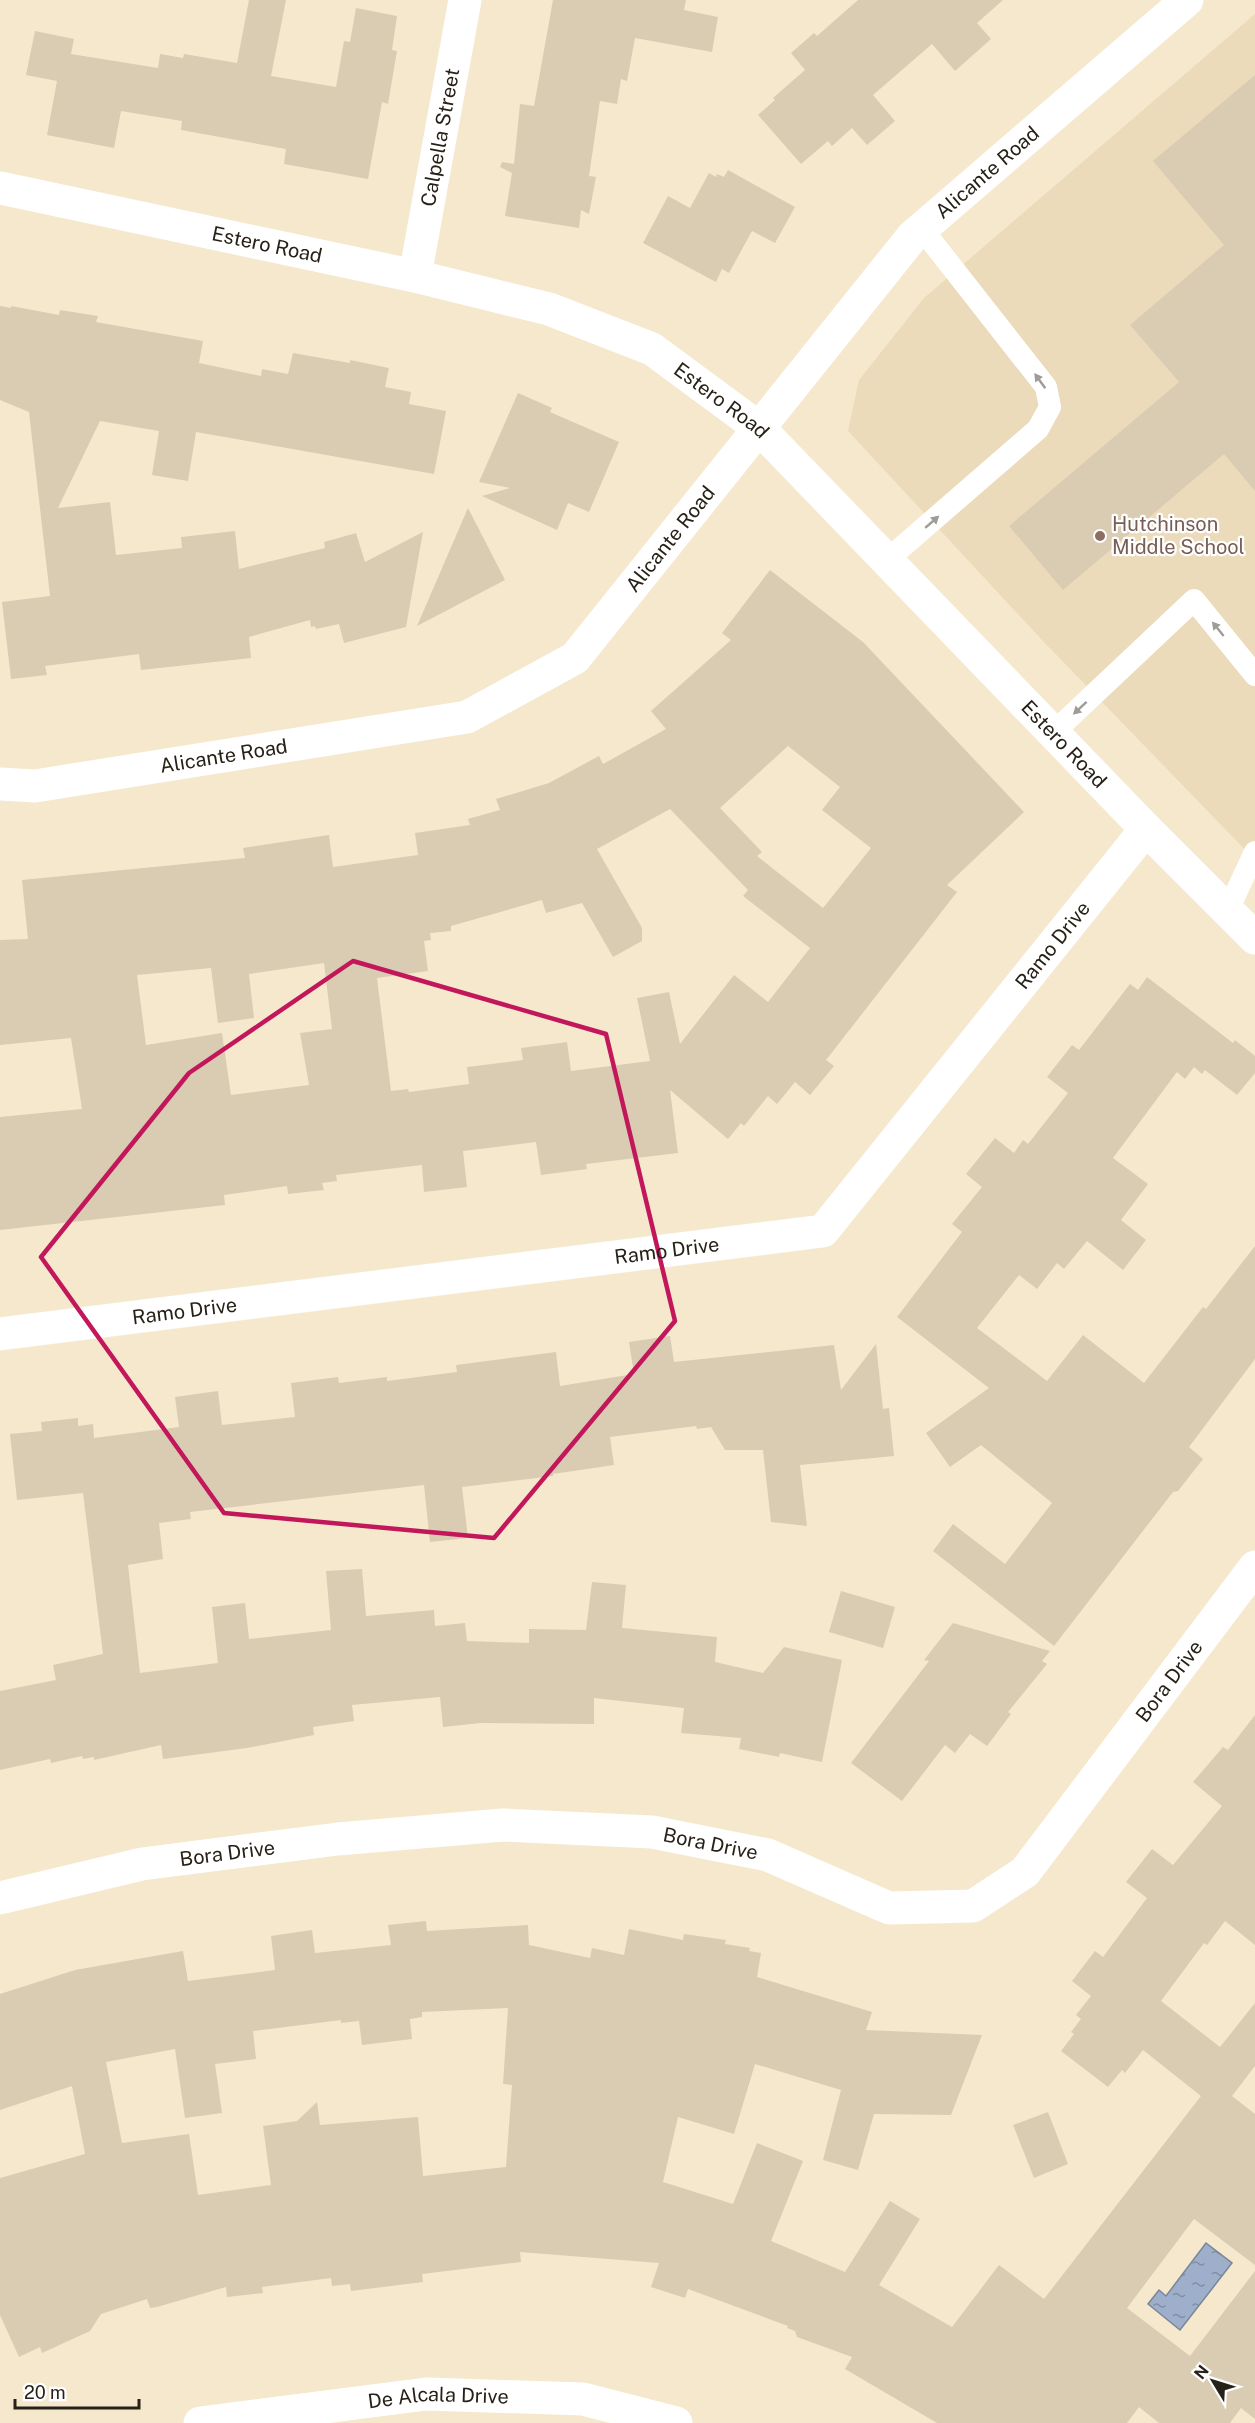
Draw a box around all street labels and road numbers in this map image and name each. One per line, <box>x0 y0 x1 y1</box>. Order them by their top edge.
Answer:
street label: Calpella Street <box>416 66 464 208</box>
street label: Alicante Road <box>930 121 1044 223</box>
street label: Estero Road <box>210 221 324 268</box>
street label: Estero Road <box>669 357 774 443</box>
street label: Alicante Road <box>621 481 720 597</box>
street label: Estero Road <box>1016 695 1112 793</box>
street label: Alicante Road <box>158 734 289 778</box>
street label: Ramo Drive <box>1010 897 1095 994</box>
street label: Ramo Drive <box>613 1232 721 1269</box>
street label: Ramo Drive <box>131 1292 238 1329</box>
street label: Bora Drive <box>1130 1635 1207 1727</box>
street label: Bora Drive <box>661 1822 760 1865</box>
street label: Bora Drive <box>178 1835 276 1871</box>
street label: De Alcala Drive <box>366 2382 509 2413</box>

